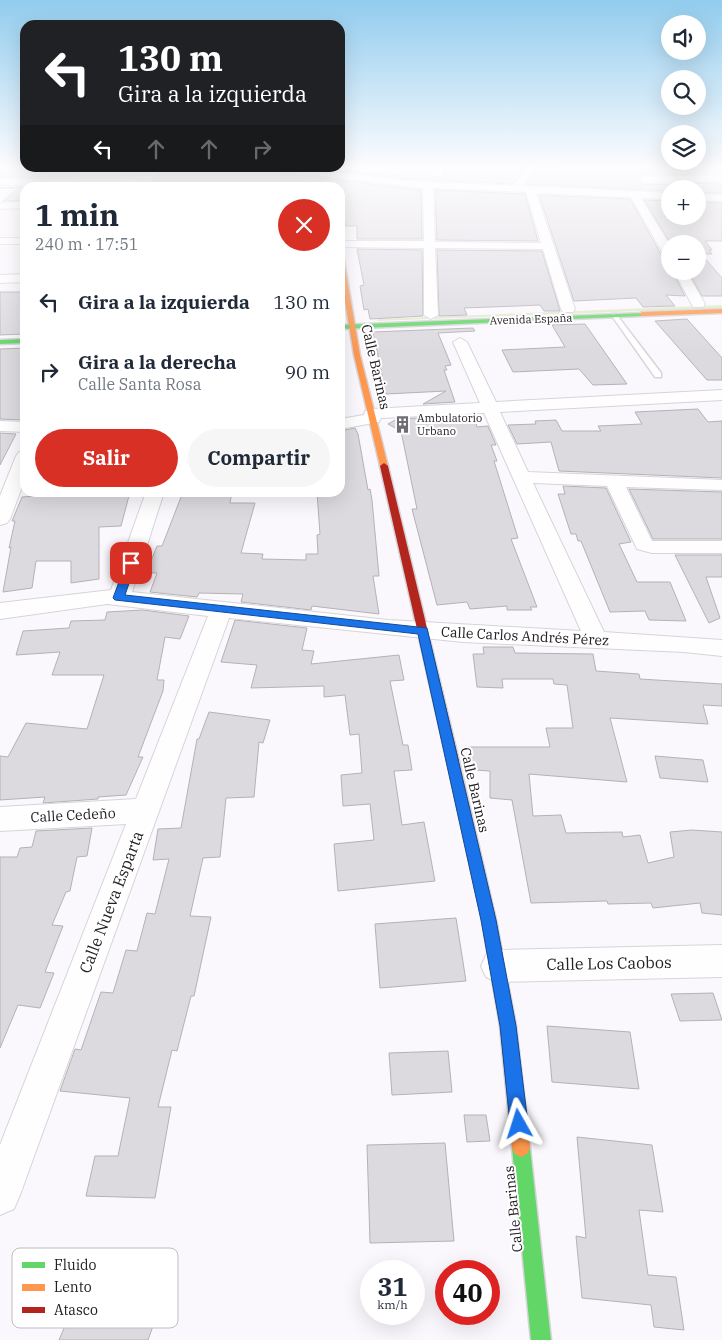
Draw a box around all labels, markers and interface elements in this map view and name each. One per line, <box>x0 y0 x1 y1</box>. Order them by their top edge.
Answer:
map controls <box>661 15 706 280</box>
button: sound <box>661 15 706 60</box>
text: 130 m <box>118 35 223 81</box>
icon: left <box>35 40 100 105</box>
button: search <box>661 70 706 115</box>
text: Gira a la izquierda <box>118 79 307 108</box>
button: layers <box>661 125 706 170</box>
icon: left <box>89 135 117 163</box>
icon: ahead <box>142 135 170 163</box>
icon: ahead <box>195 135 223 163</box>
icon: right <box>248 135 276 163</box>
button: + <box>661 180 706 225</box>
text: 1 min <box>35 195 119 234</box>
button: close <box>278 199 330 251</box>
text: 240 m · 17:51 <box>35 234 138 254</box>
button: − <box>661 235 706 280</box>
icon: left <box>35 288 63 316</box>
text: Gira a la izquierda <box>78 290 250 314</box>
text: 130 m <box>273 290 330 314</box>
street label: Avenida España <box>489 311 573 327</box>
street label: Calle Barinas <box>357 323 395 411</box>
text: Gira a la derecha <box>78 350 237 374</box>
icon: right <box>35 358 63 386</box>
text: 90 m <box>285 360 330 384</box>
text: Calle Santa Rosa <box>78 374 201 394</box>
place label: Ambulatorio Urbano <box>417 411 482 438</box>
building icon: Ambulatorio Urbano <box>393 414 413 434</box>
button: Salir <box>35 429 178 487</box>
button: Compartir <box>188 429 330 487</box>
pin <box>110 542 152 584</box>
icon: arrive <box>117 549 145 577</box>
street label: Calle Carlos Andrés Pérez <box>441 623 609 649</box>
street label: Calle Barinas <box>456 746 494 834</box>
street label: Calle Cedeño <box>30 804 116 826</box>
street label: Calle Nueva Esparta <box>75 828 147 976</box>
street label: Calle Los Caobos <box>546 952 672 974</box>
position arrow <box>492 1097 544 1149</box>
street label: Calle Barinas <box>499 1165 526 1253</box>
legend <box>12 1248 178 1328</box>
text: Fluido <box>54 1256 97 1274</box>
speed limit sign: 40 <box>435 1260 500 1325</box>
text: 31 <box>377 1270 408 1303</box>
text: Lento <box>54 1278 92 1296</box>
text: km/h <box>377 1297 408 1312</box>
text: Atasco <box>54 1301 98 1319</box>

